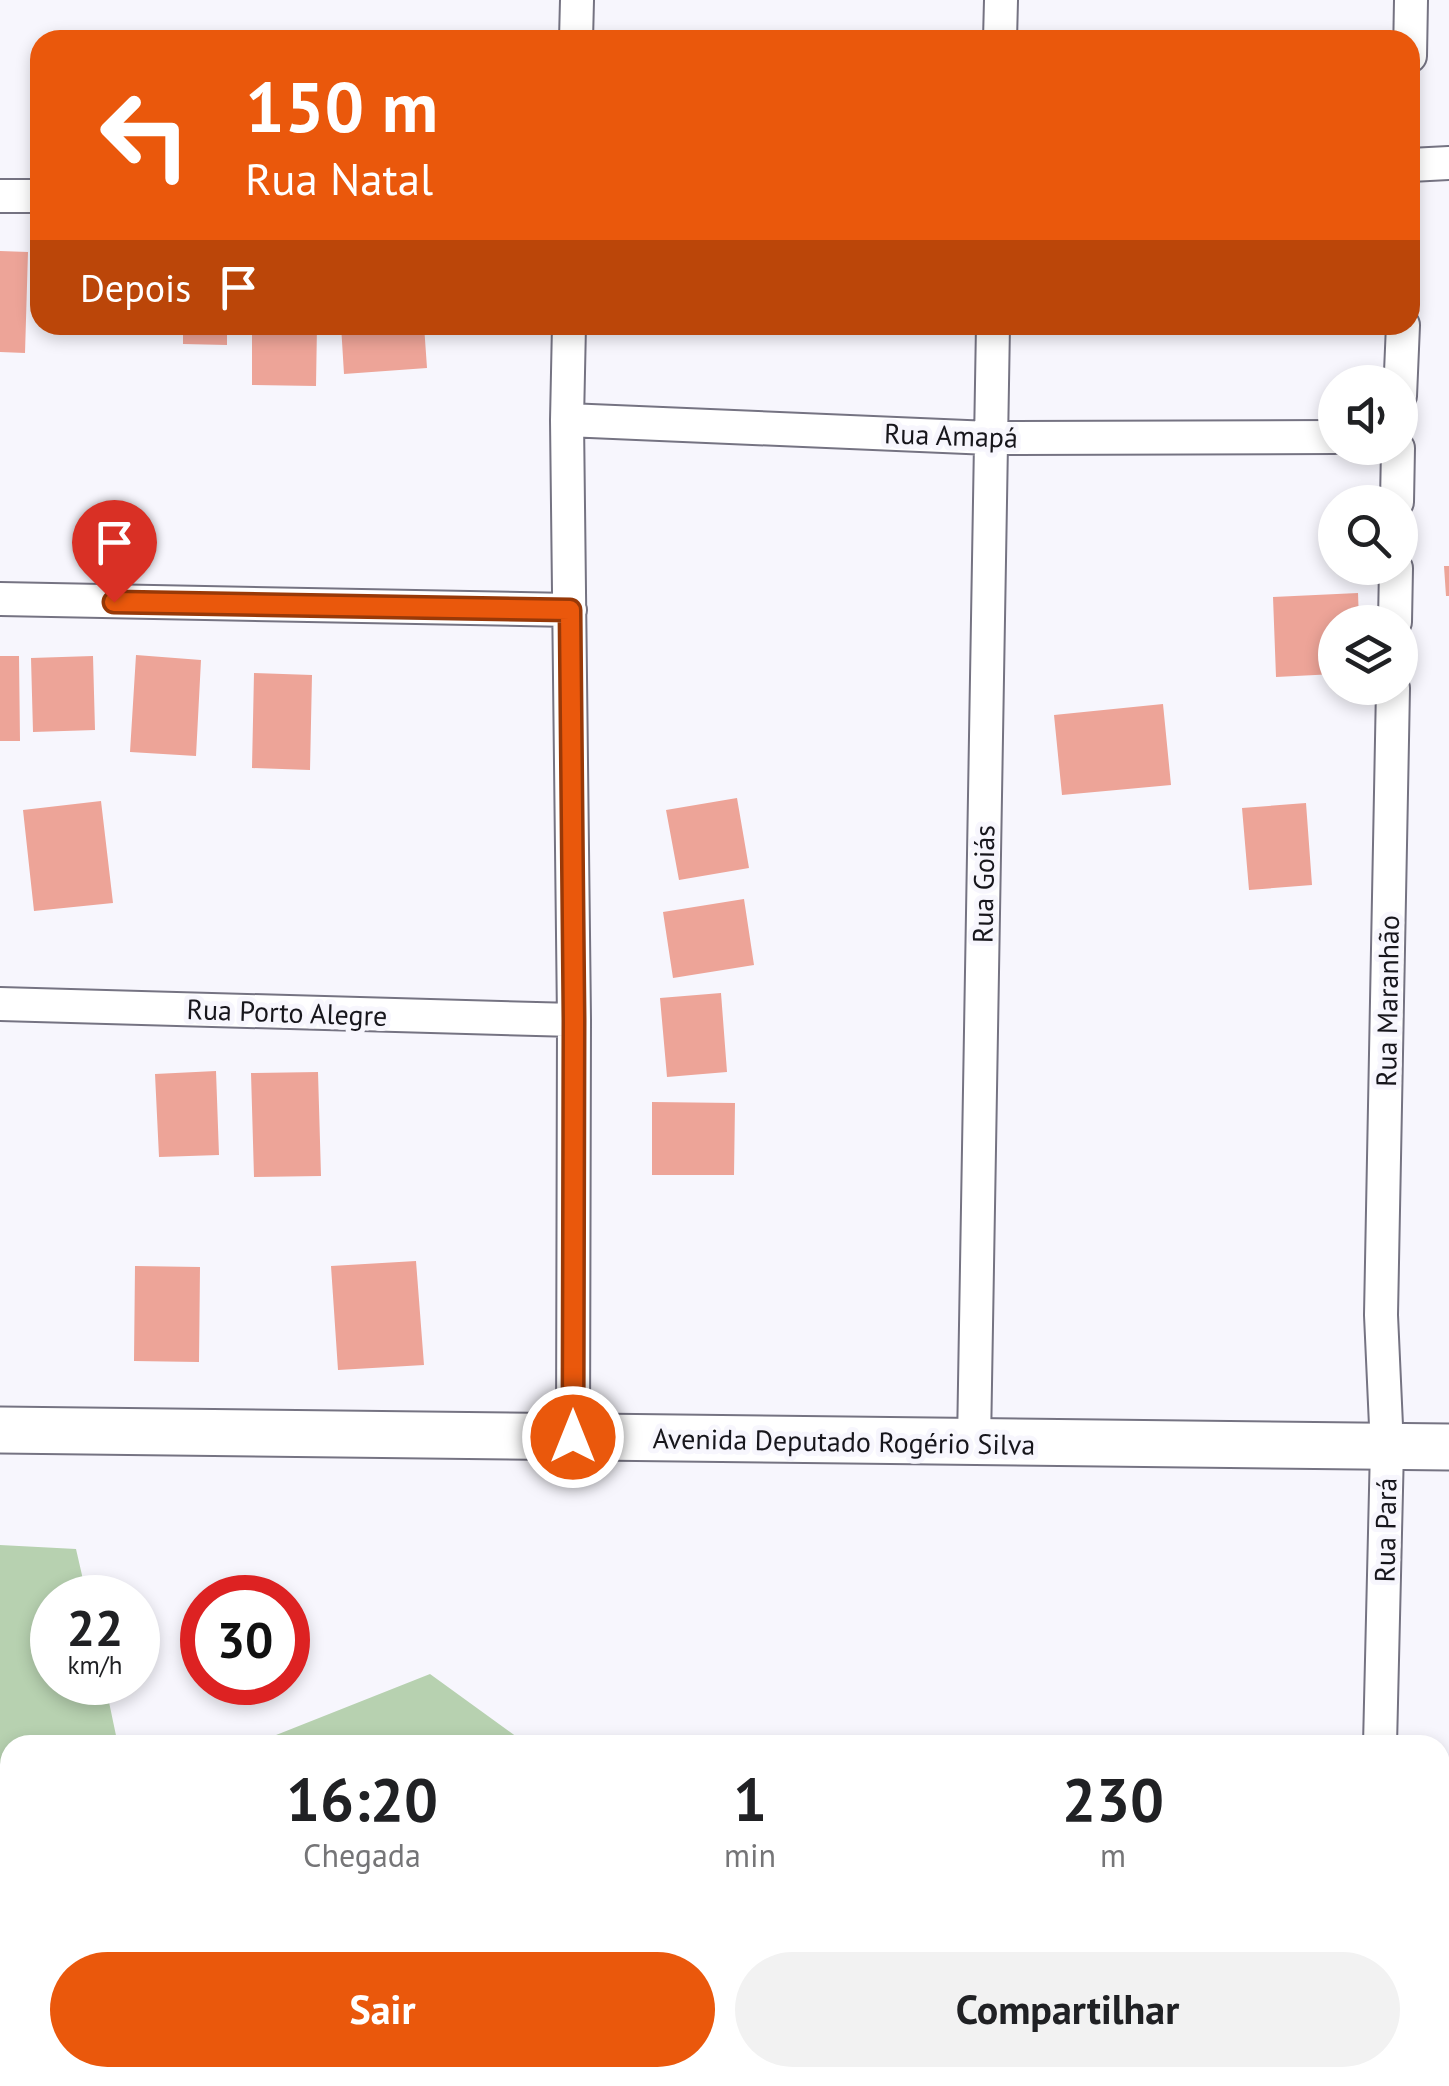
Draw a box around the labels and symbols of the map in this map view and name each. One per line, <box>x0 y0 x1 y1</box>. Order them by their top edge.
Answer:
street label: Rua Amapá <box>883 414 1019 456</box>
pin <box>72 500 157 603</box>
street label: Rua Goiás <box>963 825 1003 943</box>
street label: Rua Maranhão <box>1367 915 1407 1087</box>
street label: Rua Porto Alegre <box>186 990 388 1034</box>
position arrow <box>521 1385 625 1489</box>
street label: Avenida Deputado Rogério Silva <box>652 1419 1036 1463</box>
street label: Rua Pará <box>1366 1477 1404 1583</box>
speed limit sign: 30 <box>180 1575 310 1705</box>

